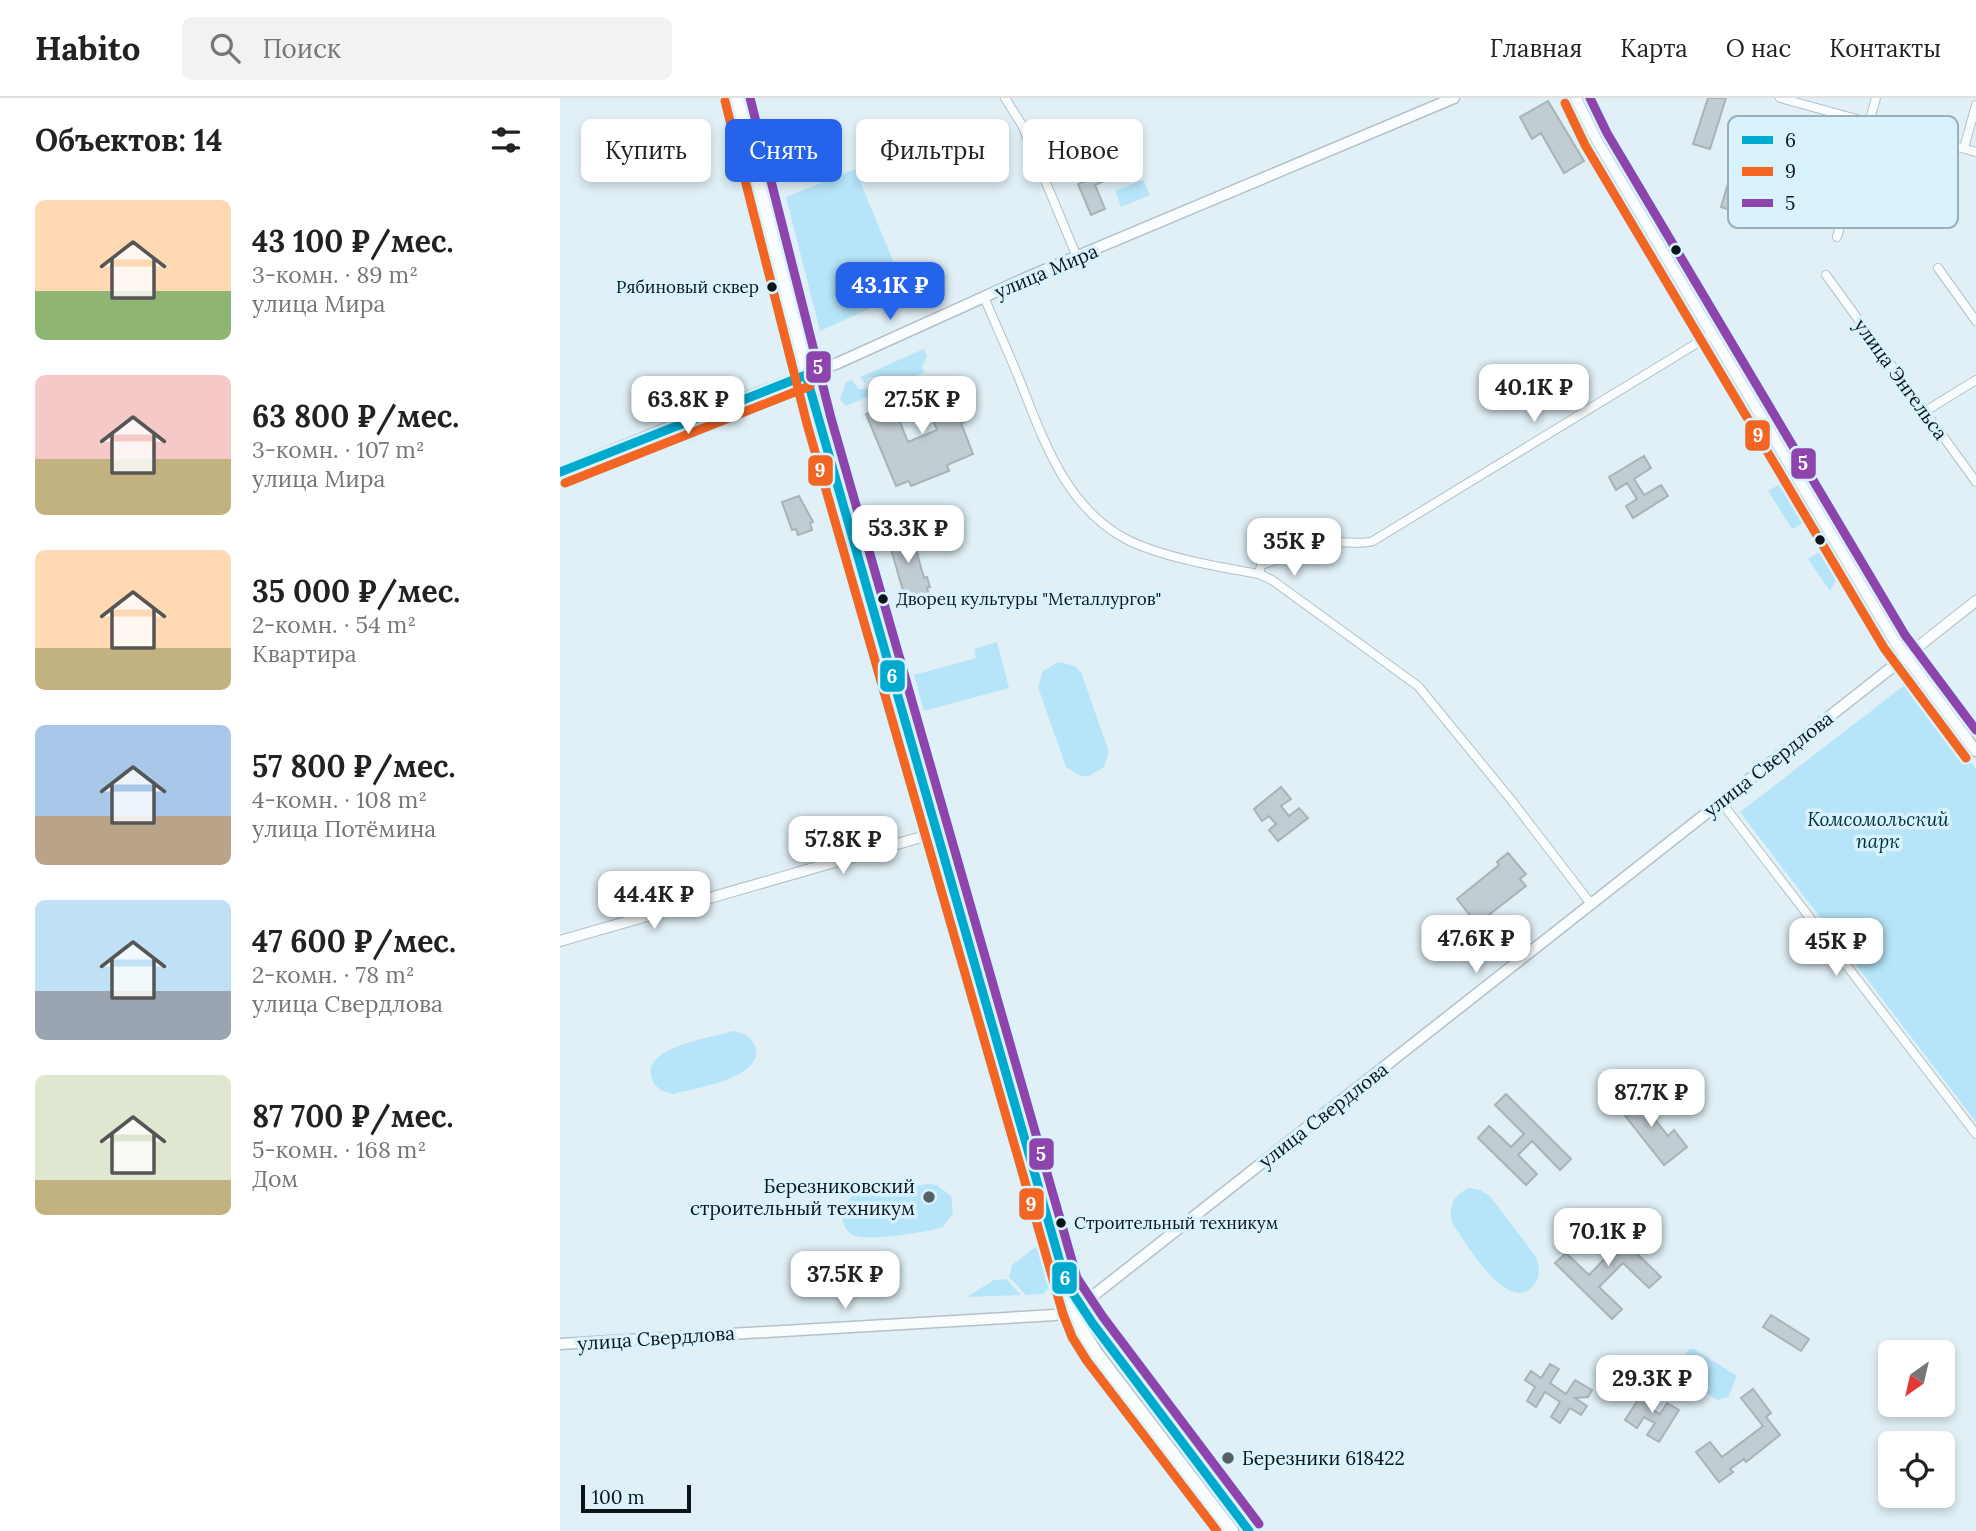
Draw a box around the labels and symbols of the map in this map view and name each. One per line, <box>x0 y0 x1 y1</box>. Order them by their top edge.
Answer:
legend <box>1728 116 1958 228</box>
text: 6 <box>1785 128 1796 152</box>
text: 9 <box>1785 159 1796 183</box>
text: 5 <box>1785 191 1795 215</box>
street label: улица Мира <box>991 238 1102 304</box>
unlabelled marker <box>1669 243 1683 257</box>
pin: 43.1K ₽ <box>825 262 955 322</box>
place label: Рябиновый сквер <box>616 276 759 298</box>
marker: Рябиновый сквер <box>765 280 779 294</box>
street label: улица Энгельса <box>1849 314 1953 444</box>
line badge: 5 <box>805 350 832 384</box>
text: 5 <box>813 355 823 379</box>
pin: 40.1K ₽ <box>1469 364 1599 424</box>
pin: 63.8K ₽ <box>623 376 753 436</box>
pin: 27.5K ₽ <box>857 376 987 436</box>
line badge: 9 <box>1744 419 1771 452</box>
text: 9 <box>1753 423 1764 447</box>
line badge: 5 <box>1790 447 1817 480</box>
text: 5 <box>1798 451 1808 475</box>
line badge: 9 <box>807 454 834 487</box>
text: 9 <box>815 458 826 482</box>
pin: 53.3K ₽ <box>843 505 973 565</box>
pin: 35K ₽ <box>1245 518 1343 578</box>
unlabelled marker <box>1813 533 1827 547</box>
place label: Дворец культуры "Металлургов" <box>896 588 1161 610</box>
marker: Дворец культуры "Металлургов" <box>876 592 890 606</box>
line badge: 6 <box>879 659 906 693</box>
text: 6 <box>887 664 898 688</box>
street label: улица Свердлова <box>1698 706 1838 822</box>
park label: Комсомольский парк <box>1807 807 1950 853</box>
pin: 57.8K ₽ <box>778 816 908 876</box>
pin: 44.4K ₽ <box>589 872 719 931</box>
pin: 47.6K ₽ <box>1411 916 1541 975</box>
pin: 45K ₽ <box>1787 918 1885 978</box>
street label: улица Свердлова <box>1253 1057 1393 1173</box>
pin: 87.7K ₽ <box>1586 1070 1716 1129</box>
line badge: 5 <box>1028 1137 1055 1171</box>
text: 5 <box>1036 1142 1046 1166</box>
place label: Березниковский строительный техникум <box>690 1174 915 1220</box>
line badge: 9 <box>1018 1187 1045 1221</box>
marker: Березниковский строительный техникум <box>921 1189 937 1205</box>
text: 9 <box>1026 1192 1037 1216</box>
pin: 70.1K ₽ <box>1543 1208 1673 1268</box>
place label: Строительный техникум <box>1074 1212 1279 1234</box>
marker: Строительный техникум <box>1054 1216 1068 1230</box>
pin: 37.5K ₽ <box>780 1252 910 1311</box>
line badge: 6 <box>1051 1261 1078 1295</box>
text: 6 <box>1060 1266 1071 1290</box>
street label: улица Свердлова <box>576 1321 736 1355</box>
north arrow <box>1878 1340 1955 1418</box>
pin: 29.3K ₽ <box>1587 1356 1717 1415</box>
place label: Березники 618422 <box>1242 1446 1405 1470</box>
marker: Березники 618422 <box>1220 1450 1236 1466</box>
scale bar <box>581 1482 691 1514</box>

